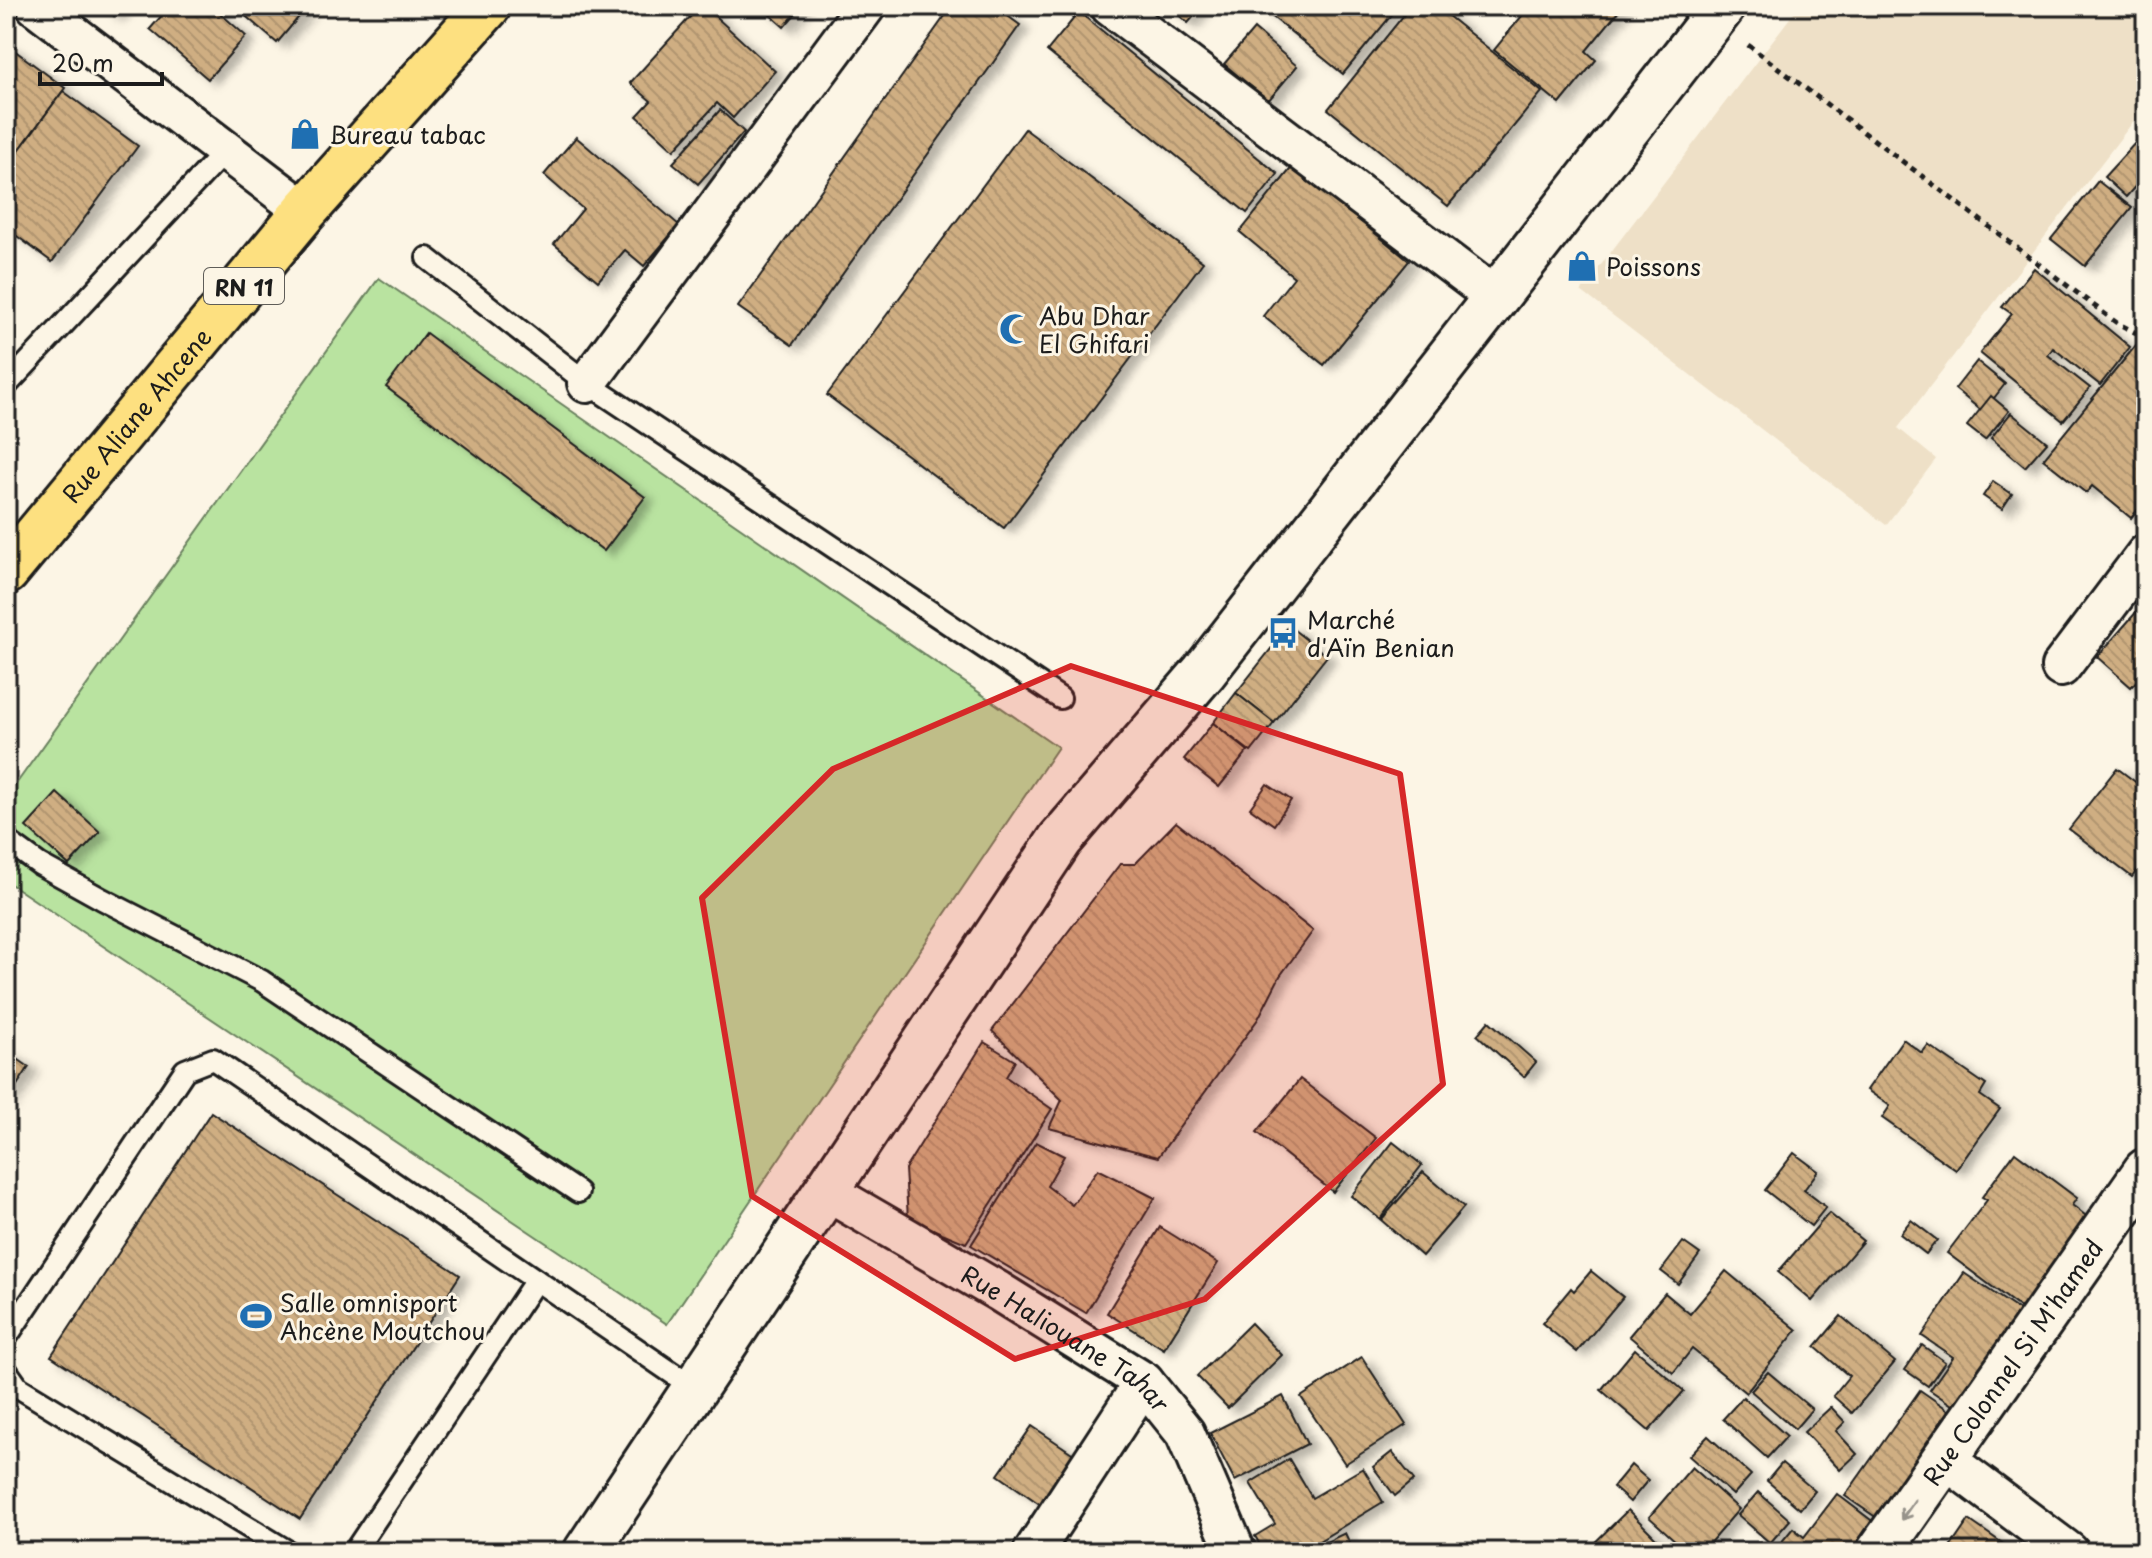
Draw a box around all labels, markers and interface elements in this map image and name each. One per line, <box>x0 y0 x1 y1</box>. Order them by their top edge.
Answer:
scale bar <box>40 36 162 86</box>
text: 20 m <box>52 44 114 80</box>
place label: Bureau tabac <box>329 116 486 152</box>
shop icon: Bureau tabac <box>288 117 322 151</box>
place label: Poissons <box>1606 248 1701 284</box>
shop icon: Poissons <box>1565 249 1599 283</box>
road number: RN 11 <box>204 268 284 304</box>
place label: Abu Dhar El Ghifari <box>1039 297 1150 361</box>
mosque icon: Abu Dhar El Ghifari <box>998 312 1032 346</box>
street label: Rue Aliane Ahcene <box>53 320 219 510</box>
place label: Marché d'Aïn Benian <box>1307 601 1455 665</box>
bus stop icon: Marché d'Aïn Benian <box>1266 616 1300 650</box>
street label: Rue Colonnel Si M'hamed <box>1913 1232 2111 1492</box>
street label: Rue Haliouane Tahar <box>955 1256 1179 1419</box>
place label: Salle omnisport Ahcène Moutchou <box>280 1284 485 1348</box>
sports icon: Salle omnisport Ahcène Moutchou <box>239 1299 273 1333</box>
one-way arrow <box>1900 1499 1917 1521</box>

